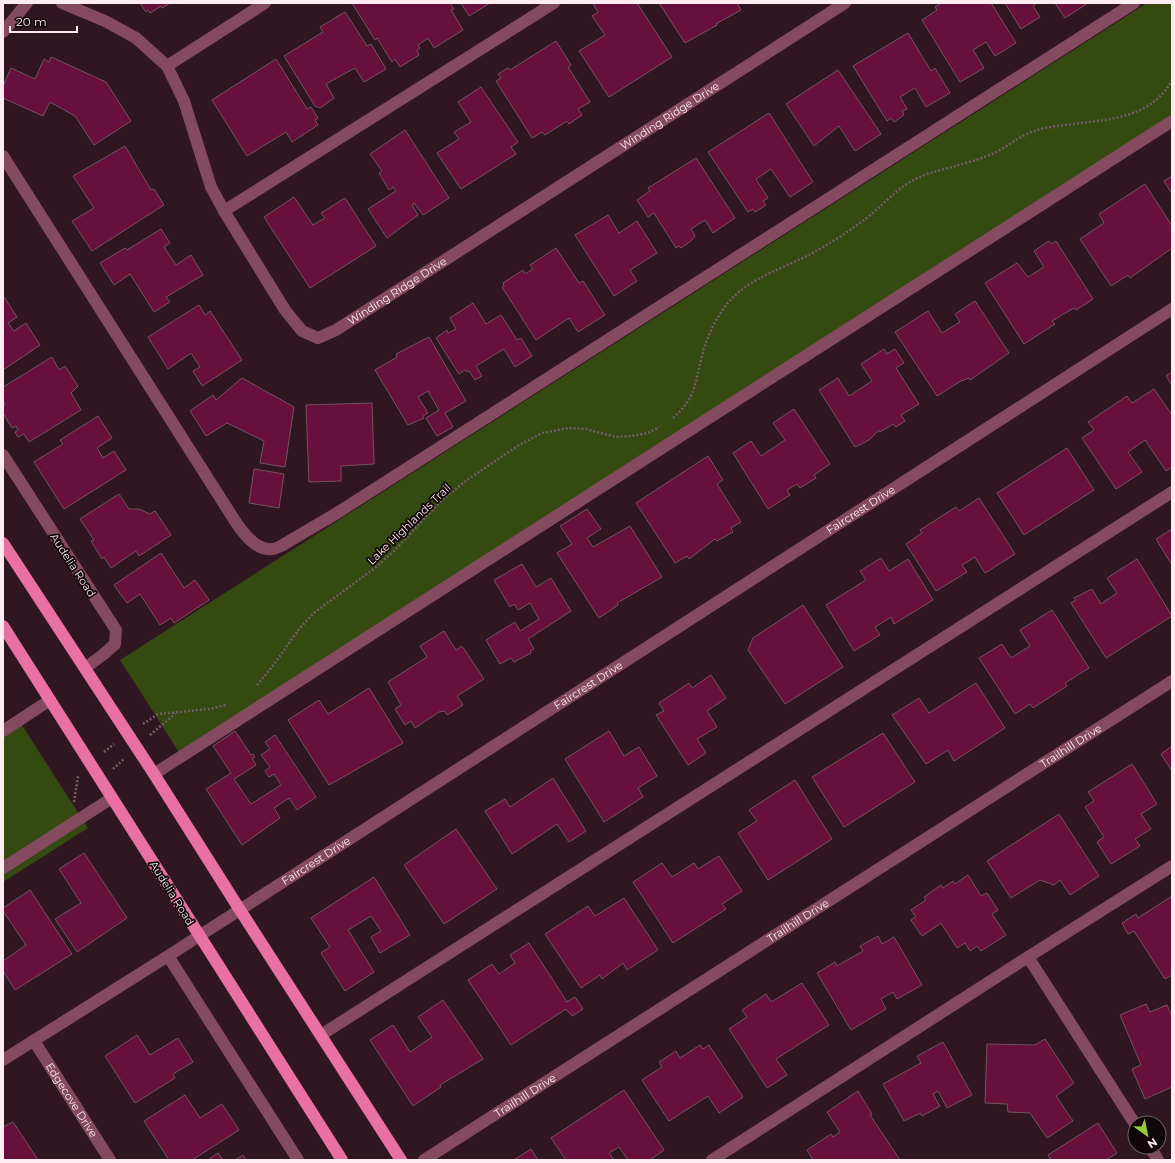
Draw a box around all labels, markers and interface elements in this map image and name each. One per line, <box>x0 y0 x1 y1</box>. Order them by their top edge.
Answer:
scale bar <box>10 8 77 34</box>
text: 20 m <box>16 14 47 29</box>
street label: Winding Ridge Drive <box>617 79 722 153</box>
street label: Winding Ridge Drive <box>345 254 449 328</box>
street label: Lake Highlands Trail <box>364 480 454 568</box>
street label: Faircrest Drive <box>824 482 898 537</box>
street label: Audelia Road <box>47 530 99 600</box>
street label: Faircrest Drive <box>551 658 626 713</box>
street label: Trailhill Drive <box>1037 721 1105 771</box>
street label: Faircrest Drive <box>279 833 353 888</box>
street label: Audelia Road <box>147 858 197 928</box>
street label: Trailhill Drive <box>764 895 832 946</box>
street label: Edgecove Drive <box>43 1060 101 1140</box>
street label: Trailhill Drive <box>492 1070 559 1120</box>
north arrow <box>1127 1115 1167 1155</box>
text: N <box>1145 1135 1160 1152</box>

